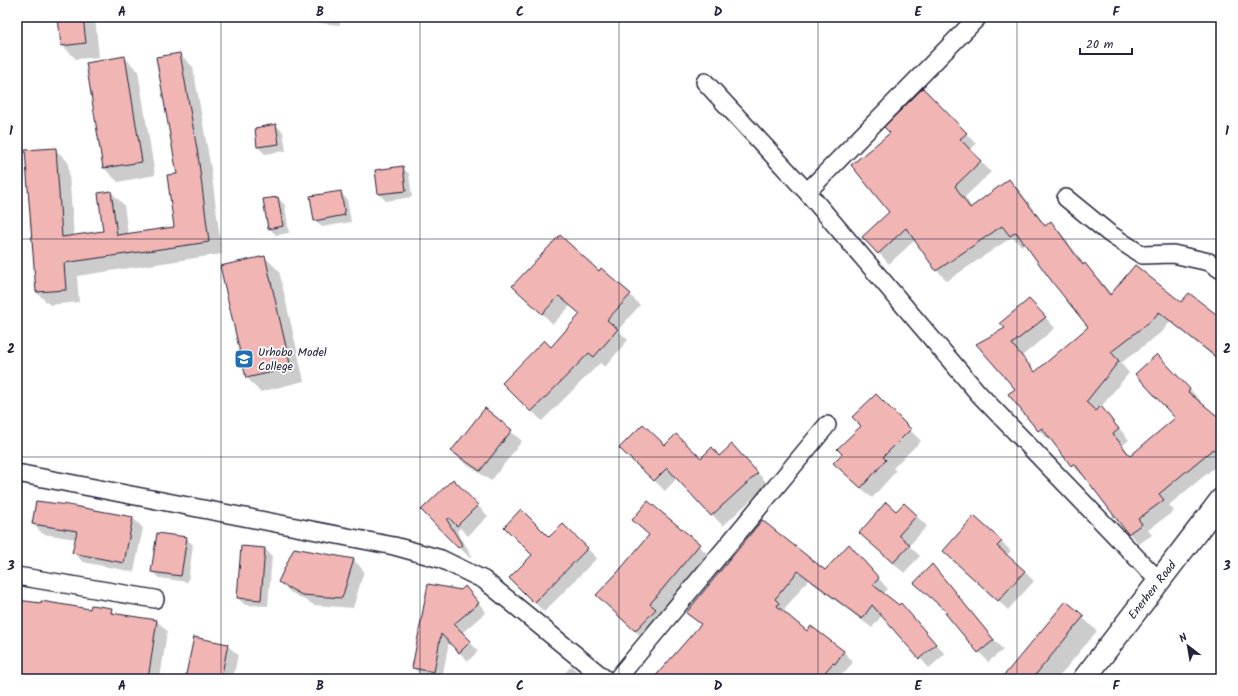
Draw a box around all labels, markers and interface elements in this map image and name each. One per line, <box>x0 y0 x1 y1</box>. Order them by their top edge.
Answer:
text: A <box>118 2 126 23</box>
text: B <box>316 2 324 23</box>
text: C <box>516 2 524 23</box>
text: D <box>714 2 723 23</box>
text: E <box>914 2 922 23</box>
text: F <box>1112 2 1120 23</box>
scale bar <box>1080 30 1132 56</box>
text: 20 m <box>1086 35 1114 54</box>
text: 1 <box>9 121 13 142</box>
text: 1 <box>1225 121 1229 142</box>
text: 2 <box>7 339 15 360</box>
text: 2 <box>1223 339 1231 360</box>
place label: Urhobo Model College <box>258 343 327 376</box>
school or university icon: Urhobo Model College <box>233 348 255 370</box>
text: 3 <box>6 556 15 577</box>
street label: Enerhen Road <box>1123 556 1182 624</box>
text: 3 <box>1222 556 1231 577</box>
north arrow <box>1168 626 1208 666</box>
text: N <box>1176 629 1191 648</box>
text: A <box>118 676 126 696</box>
text: B <box>316 676 324 696</box>
text: C <box>516 676 524 696</box>
text: D <box>714 676 723 696</box>
text: E <box>914 676 922 696</box>
text: F <box>1112 676 1120 696</box>

